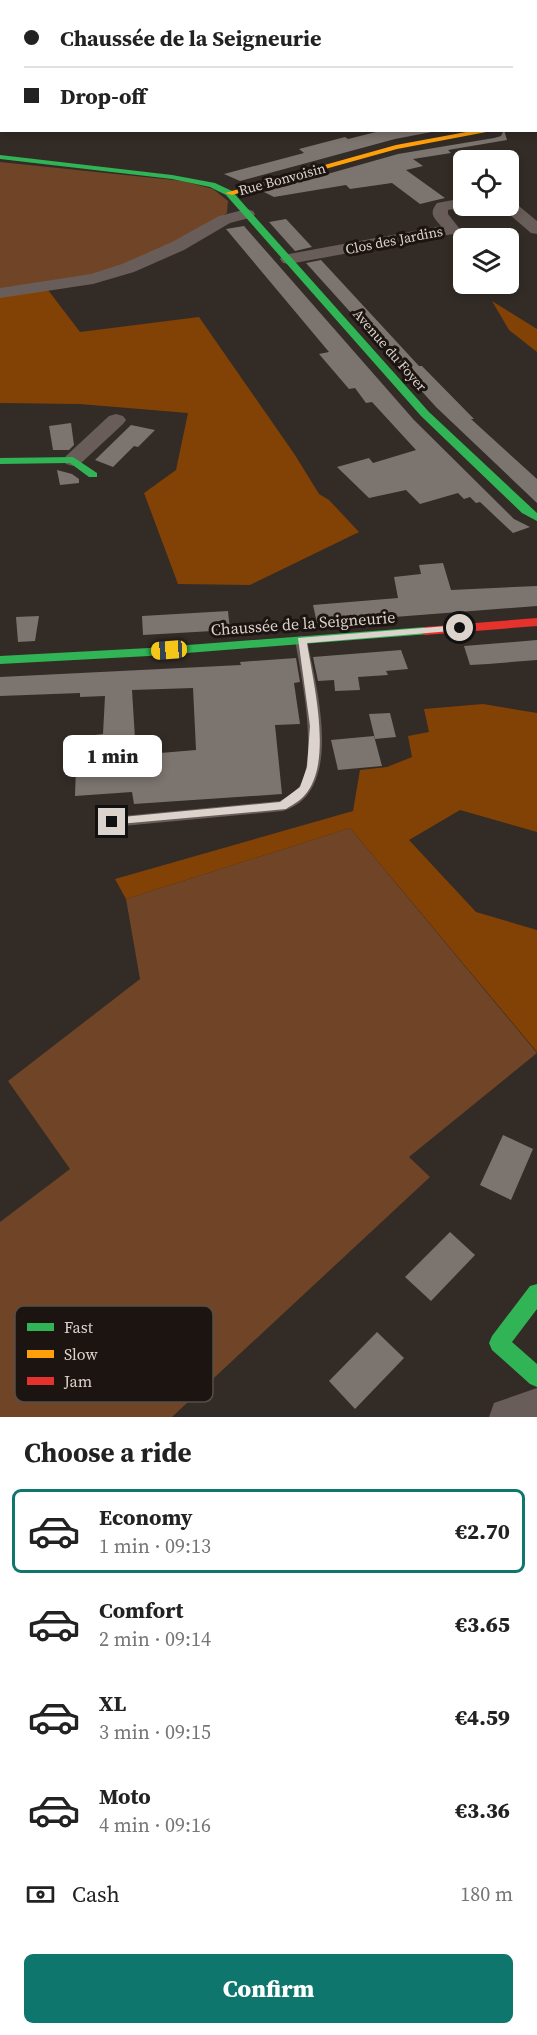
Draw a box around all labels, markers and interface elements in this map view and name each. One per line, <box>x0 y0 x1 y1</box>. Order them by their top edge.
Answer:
text: Chaussée de la Seigneurie <box>60 23 321 53</box>
text: Drop-off <box>60 81 146 111</box>
map controls <box>453 150 519 294</box>
button: locate <box>453 150 519 216</box>
street label: Rue Bonvoisin <box>236 158 328 200</box>
street label: Clos des Jardins <box>344 221 444 259</box>
button: layers <box>453 228 519 294</box>
street label: Avenue du Foyer <box>349 304 432 396</box>
street label: Chaussée de la Seigneurie <box>210 606 396 640</box>
route start <box>446 614 473 641</box>
car <box>150 640 188 660</box>
callout: 1 min <box>63 735 162 777</box>
text: 1 min <box>86 742 139 770</box>
route end <box>98 808 125 835</box>
legend <box>15 1306 213 1402</box>
text: Fast <box>64 1316 94 1338</box>
text: Slow <box>64 1343 99 1365</box>
text: Jam <box>63 1370 92 1392</box>
text: Choose a ride <box>24 1434 192 1471</box>
text: Economy <box>99 1502 193 1532</box>
icon: car <box>27 1504 81 1558</box>
text: €2.70 <box>455 1516 510 1546</box>
text: 1 min · 09:13 <box>99 1532 211 1560</box>
text: Comfort <box>99 1595 183 1625</box>
icon: car <box>27 1597 81 1651</box>
text: €3.65 <box>455 1609 510 1639</box>
text: 2 min · 09:14 <box>99 1625 211 1653</box>
text: XL <box>99 1688 126 1718</box>
icon: car <box>27 1690 81 1744</box>
text: €4.59 <box>455 1702 510 1732</box>
text: 3 min · 09:15 <box>99 1718 211 1746</box>
text: Moto <box>99 1781 151 1811</box>
icon: car <box>27 1783 81 1837</box>
text: €3.36 <box>455 1795 510 1825</box>
text: 4 min · 09:16 <box>99 1811 211 1839</box>
icon: cash <box>24 1878 57 1911</box>
text: Cash <box>72 1879 120 1909</box>
text: 180 m <box>460 1880 513 1908</box>
button: Confirm <box>24 1954 513 2023</box>

